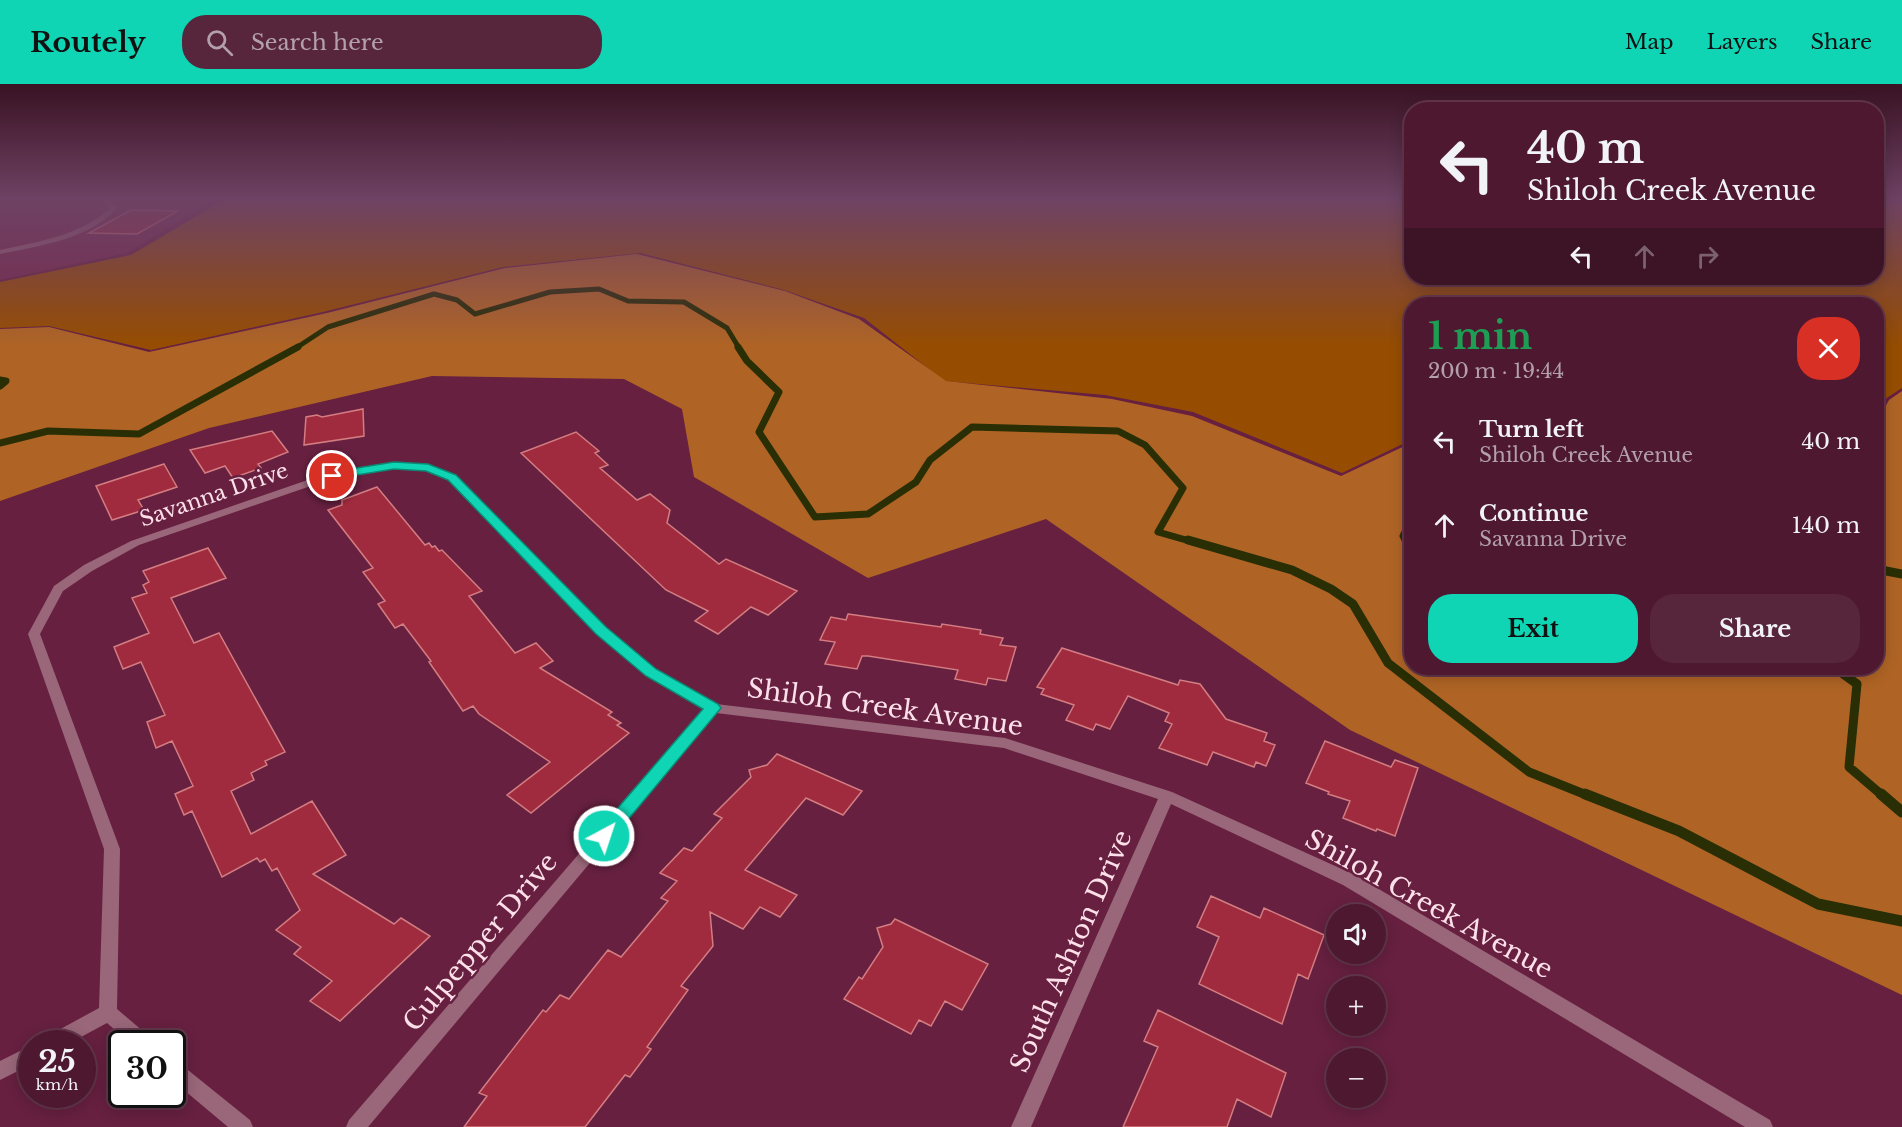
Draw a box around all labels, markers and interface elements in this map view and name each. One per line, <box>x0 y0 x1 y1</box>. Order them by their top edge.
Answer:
search box <box>182 15 602 69</box>
text: Routely <box>30 25 146 60</box>
icon: search <box>203 26 236 59</box>
text: Search here <box>251 29 384 56</box>
text: Map <box>1625 29 1674 55</box>
text: Layers <box>1707 29 1778 55</box>
text: Share <box>1811 29 1872 55</box>
text: 40 m <box>1527 122 1644 174</box>
icon: left <box>1428 126 1506 204</box>
text: Shiloh Creek Avenue <box>1527 174 1816 207</box>
icon: left <box>1565 240 1598 273</box>
icon: ahead <box>1628 240 1661 273</box>
icon: right <box>1691 240 1724 273</box>
text: 1 min <box>1428 314 1532 359</box>
button: close <box>1797 317 1860 380</box>
text: 200 m · 19:44 <box>1428 359 1564 383</box>
text: Turn left <box>1479 416 1584 443</box>
icon: left <box>1428 425 1461 458</box>
text: 40 m <box>1802 428 1860 455</box>
text: Shiloh Creek Avenue <box>1479 443 1693 467</box>
pin <box>306 450 357 501</box>
street label: Savanna Drive <box>136 457 292 533</box>
icon: arrive <box>315 459 348 492</box>
text: Continue <box>1479 500 1588 527</box>
icon: ahead <box>1428 509 1461 542</box>
text: 140 m <box>1792 512 1860 539</box>
text: Savanna Drive <box>1479 527 1627 551</box>
button: Exit <box>1428 594 1638 663</box>
button: Share <box>1650 594 1860 663</box>
street label: Shiloh Creek Avenue <box>745 672 1025 742</box>
position arrow <box>572 804 636 868</box>
street label: Shiloh Creek Avenue <box>1300 823 1558 985</box>
street label: South Ashton Drive <box>1003 825 1139 1077</box>
street label: Culpepper Drive <box>396 846 564 1038</box>
map controls <box>1326 904 1386 1108</box>
button: sound <box>1326 904 1386 964</box>
button: + <box>1326 976 1386 1036</box>
speed limit sign: 30 <box>108 1030 186 1108</box>
text: 25 <box>38 1043 76 1080</box>
button: − <box>1326 1048 1386 1108</box>
text: km/h <box>36 1075 78 1094</box>

